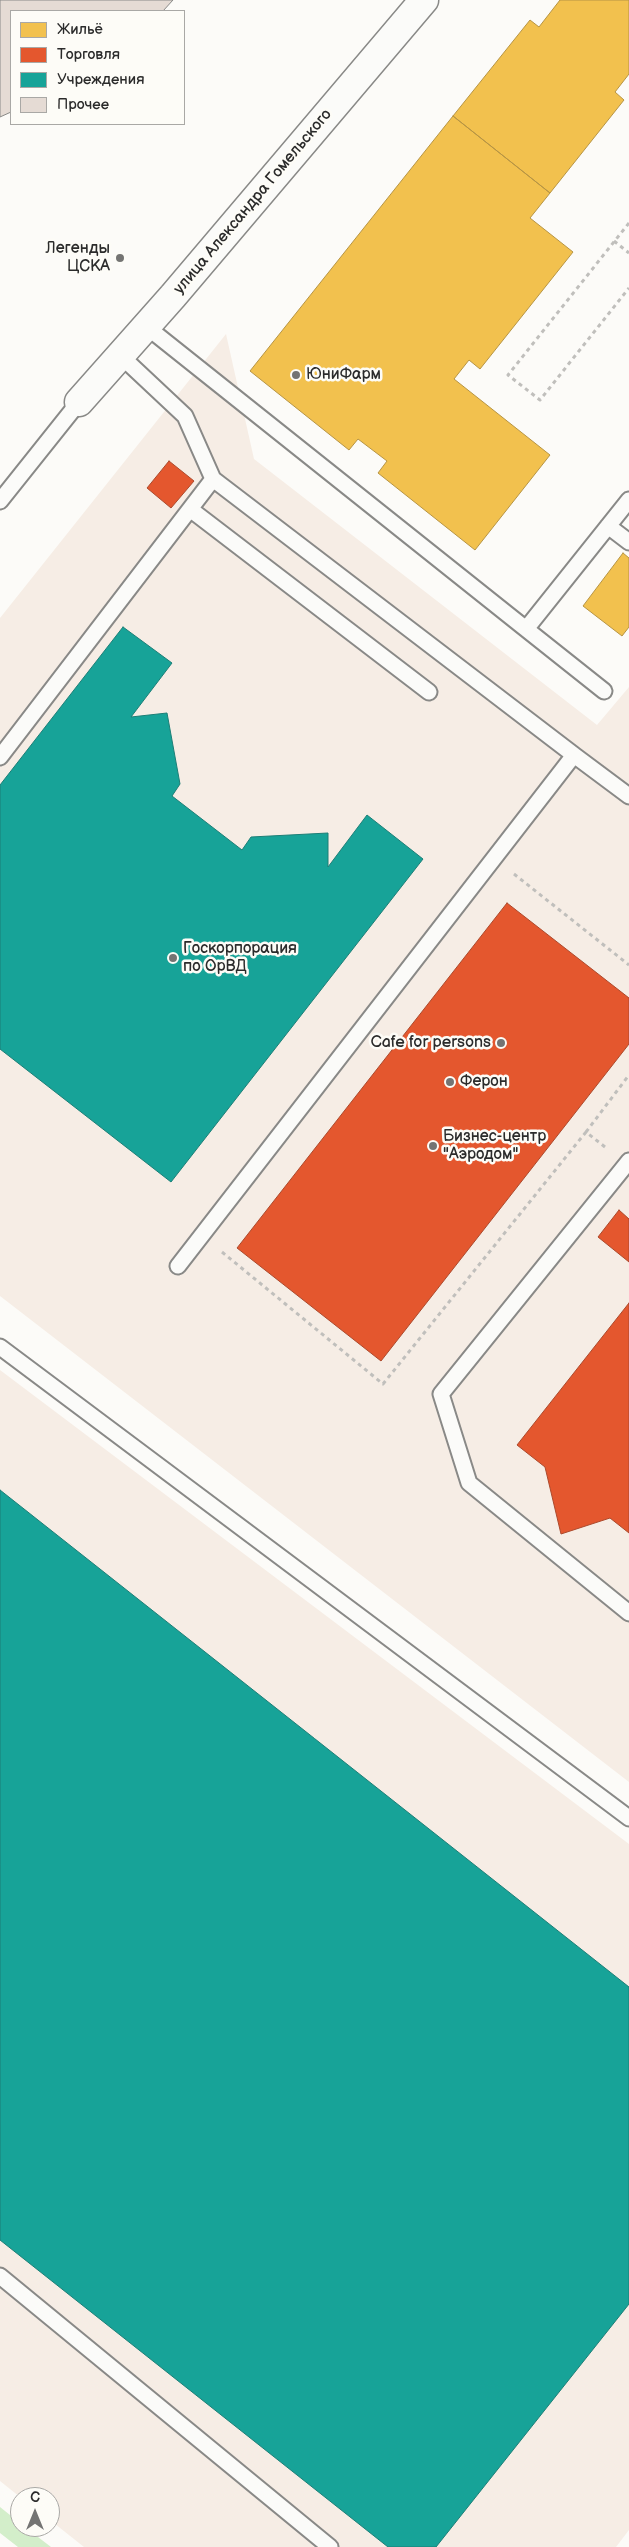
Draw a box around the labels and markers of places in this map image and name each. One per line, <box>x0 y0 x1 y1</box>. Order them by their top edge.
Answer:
place label: Легенды ЦСКА <box>45 239 110 277</box>
marker: Легенды ЦСКА <box>114 252 126 264</box>
place label: ЮниФарм <box>306 365 381 385</box>
marker: ЮниФарм <box>290 369 302 381</box>
place label: Госкорпорация по ОрВД <box>183 939 297 977</box>
marker: Госкорпорация по ОрВД <box>167 952 179 964</box>
place label: Cafe for persons <box>370 1033 491 1053</box>
marker: Cafe for persons <box>495 1037 507 1049</box>
place label: Ферон <box>460 1072 508 1092</box>
marker: Ферон <box>444 1076 456 1088</box>
place label: Бизнес-центр "Аэродом" <box>443 1127 546 1165</box>
marker: Бизнес-центр "Аэродом" <box>427 1140 439 1152</box>

